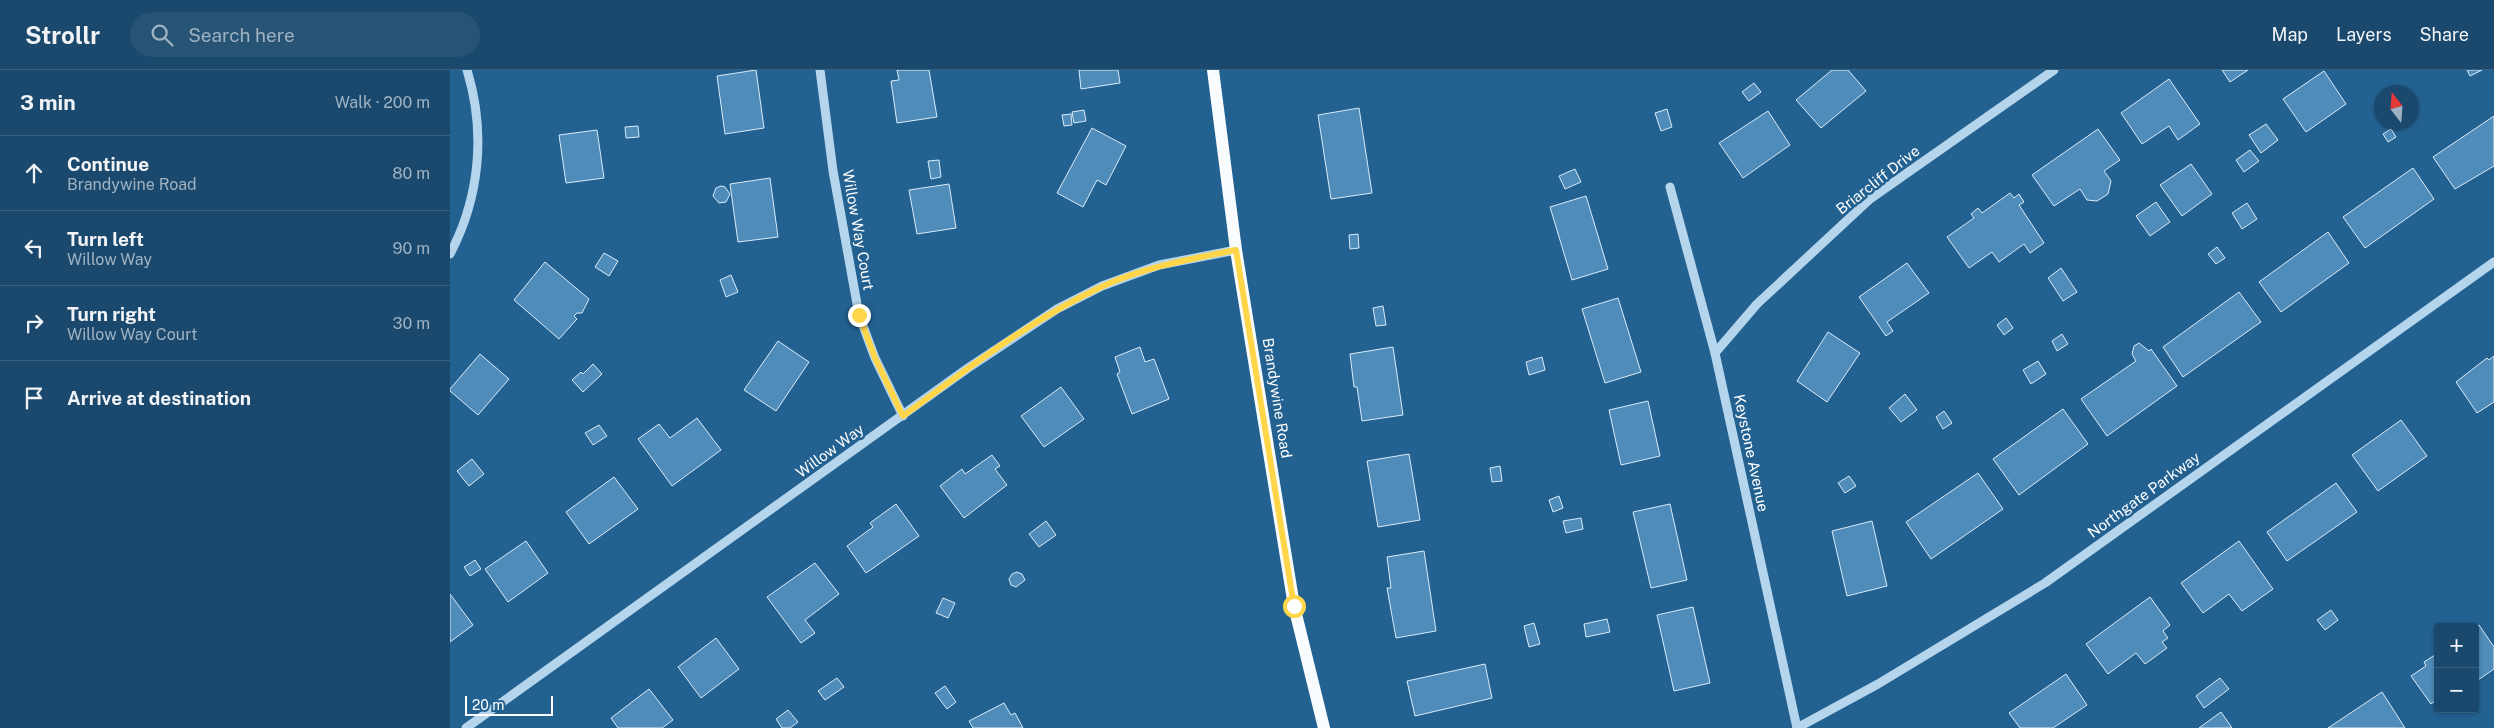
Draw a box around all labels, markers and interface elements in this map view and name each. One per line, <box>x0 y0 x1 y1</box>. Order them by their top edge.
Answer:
search box <box>130 12 480 57</box>
text: Strollr <box>25 21 100 49</box>
icon: search <box>148 21 176 49</box>
text: Search here <box>188 24 295 46</box>
text: Map <box>2272 24 2308 45</box>
text: Layers <box>2336 24 2392 45</box>
text: Share <box>2420 24 2469 45</box>
north arrow <box>2374 85 2419 130</box>
text: 3 min <box>20 90 76 115</box>
text: Walk · 200 m <box>335 93 430 112</box>
street label: Briarcliff Drive <box>1833 142 1923 217</box>
text: Continue <box>67 153 149 175</box>
icon: ahead <box>20 159 48 187</box>
text: 80 m <box>392 164 430 183</box>
street label: Willow Way Court <box>840 168 878 292</box>
text: Brandywine Road <box>67 175 197 194</box>
text: Turn left <box>67 228 144 250</box>
icon: left <box>20 234 48 262</box>
text: 90 m <box>393 239 430 258</box>
text: Willow Way <box>67 250 152 269</box>
text: Turn right <box>67 303 156 325</box>
route end <box>848 304 871 327</box>
icon: right <box>20 309 48 337</box>
text: 30 m <box>393 314 430 333</box>
text: Willow Way Court <box>67 325 197 344</box>
street label: Brandywine Road <box>1260 337 1295 459</box>
icon: arrive <box>20 384 48 412</box>
text: Arrive at destination <box>67 387 251 409</box>
street label: Keystone Avenue <box>1731 393 1772 513</box>
street label: Willow Way <box>792 420 867 481</box>
street label: Northgate Parkway <box>2084 448 2203 541</box>
route start <box>1283 595 1306 618</box>
map controls <box>2434 623 2479 713</box>
button: + <box>2434 623 2479 668</box>
button: − <box>2434 668 2479 713</box>
scale bar <box>465 693 552 716</box>
text: 20 m <box>472 697 504 713</box>

